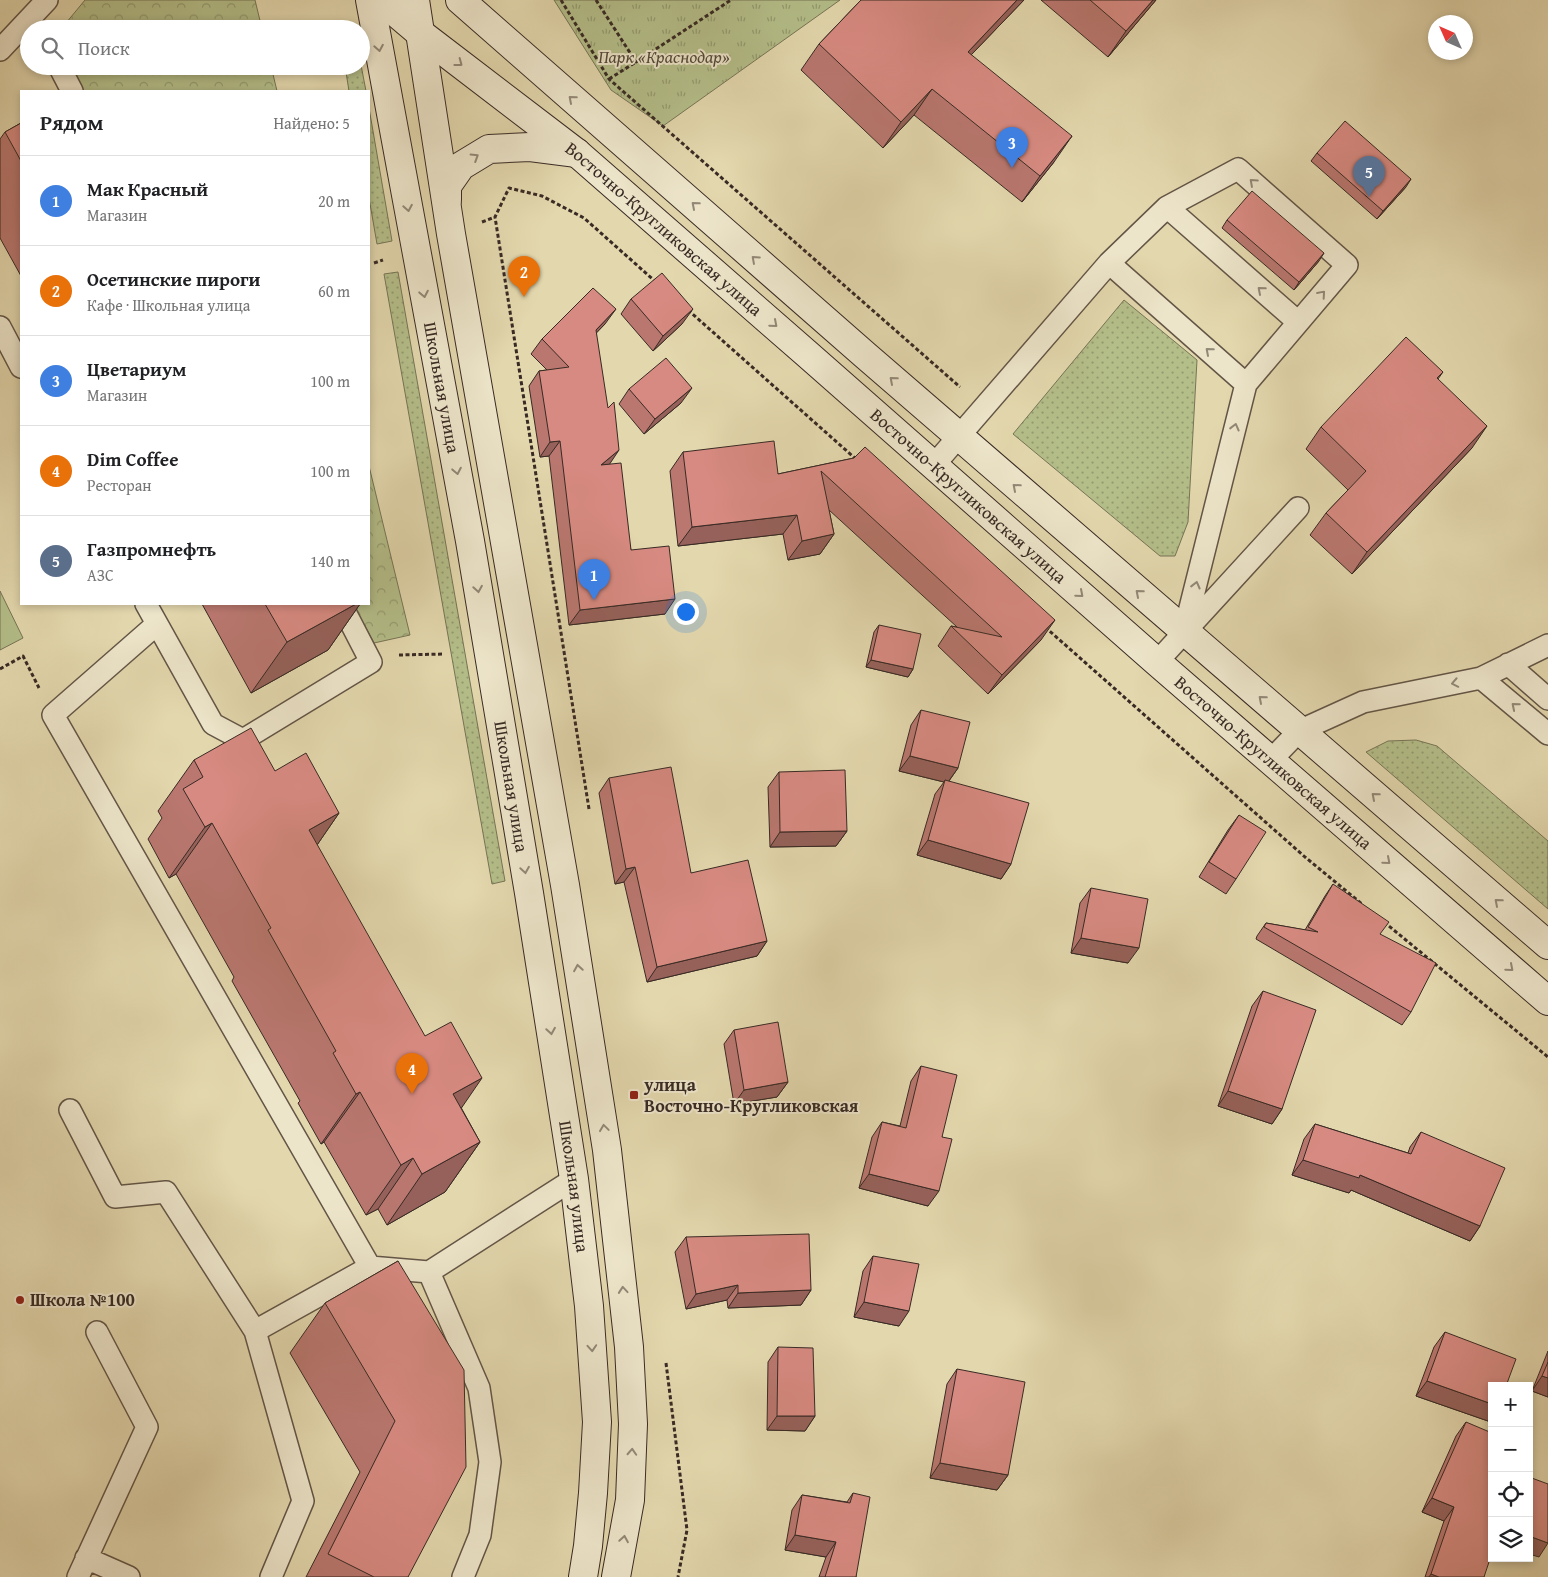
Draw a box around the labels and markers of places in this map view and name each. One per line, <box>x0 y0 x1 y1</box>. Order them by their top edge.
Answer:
pin: 3 <box>996 127 1028 168</box>
pin: 5 <box>1353 156 1385 197</box>
pin: 2 <box>508 256 540 297</box>
pin: 1 <box>578 559 610 600</box>
pin: 4 <box>396 1053 428 1094</box>
place label: улица Восточно-Кругликовская <box>643 1071 859 1119</box>
marker: улица Восточно-Кругликовская <box>628 1089 640 1101</box>
place label: Школа №100 <box>30 1286 135 1313</box>
marker: Школа №100 <box>14 1294 26 1306</box>

